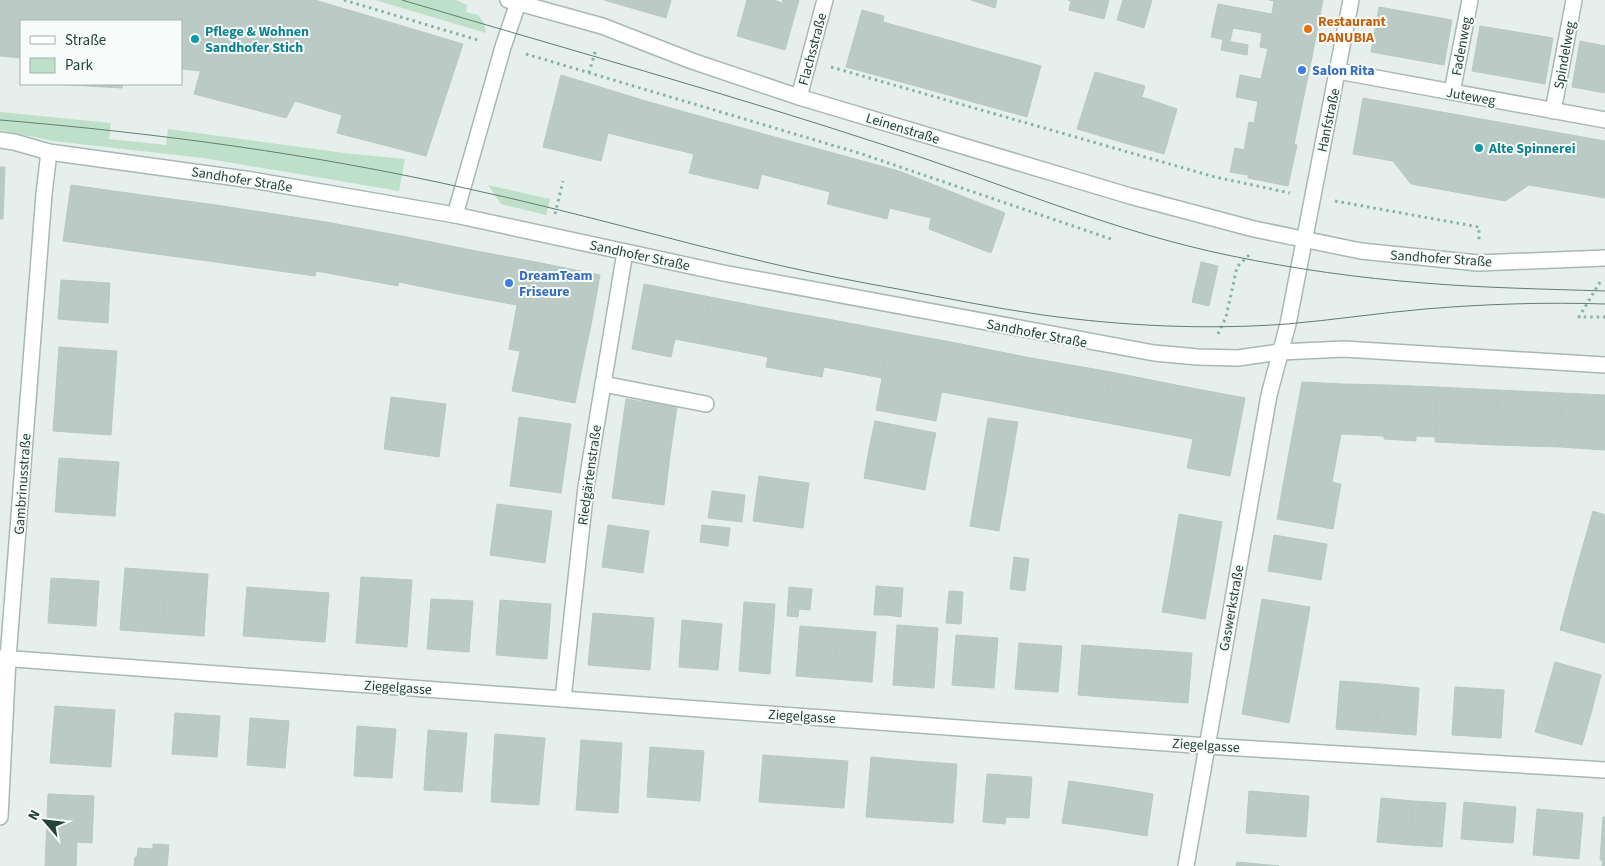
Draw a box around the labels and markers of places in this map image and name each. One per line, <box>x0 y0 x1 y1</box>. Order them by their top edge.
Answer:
place label: Restaurant DANUBIA <box>1318 12 1387 48</box>
place label: Pflege & Wohnen Sandhofer Stich <box>205 22 309 58</box>
marker: Restaurant DANUBIA <box>1302 23 1314 35</box>
marker: Pflege & Wohnen Sandhofer Stich <box>189 33 201 45</box>
place label: Salon Rita <box>1312 61 1375 81</box>
marker: Salon Rita <box>1296 64 1308 76</box>
place label: Alte Spinnerei <box>1488 139 1576 159</box>
marker: Alte Spinnerei <box>1473 142 1485 154</box>
place label: DreamTeam Friseure <box>519 266 593 302</box>
marker: DreamTeam Friseure <box>503 277 515 289</box>

